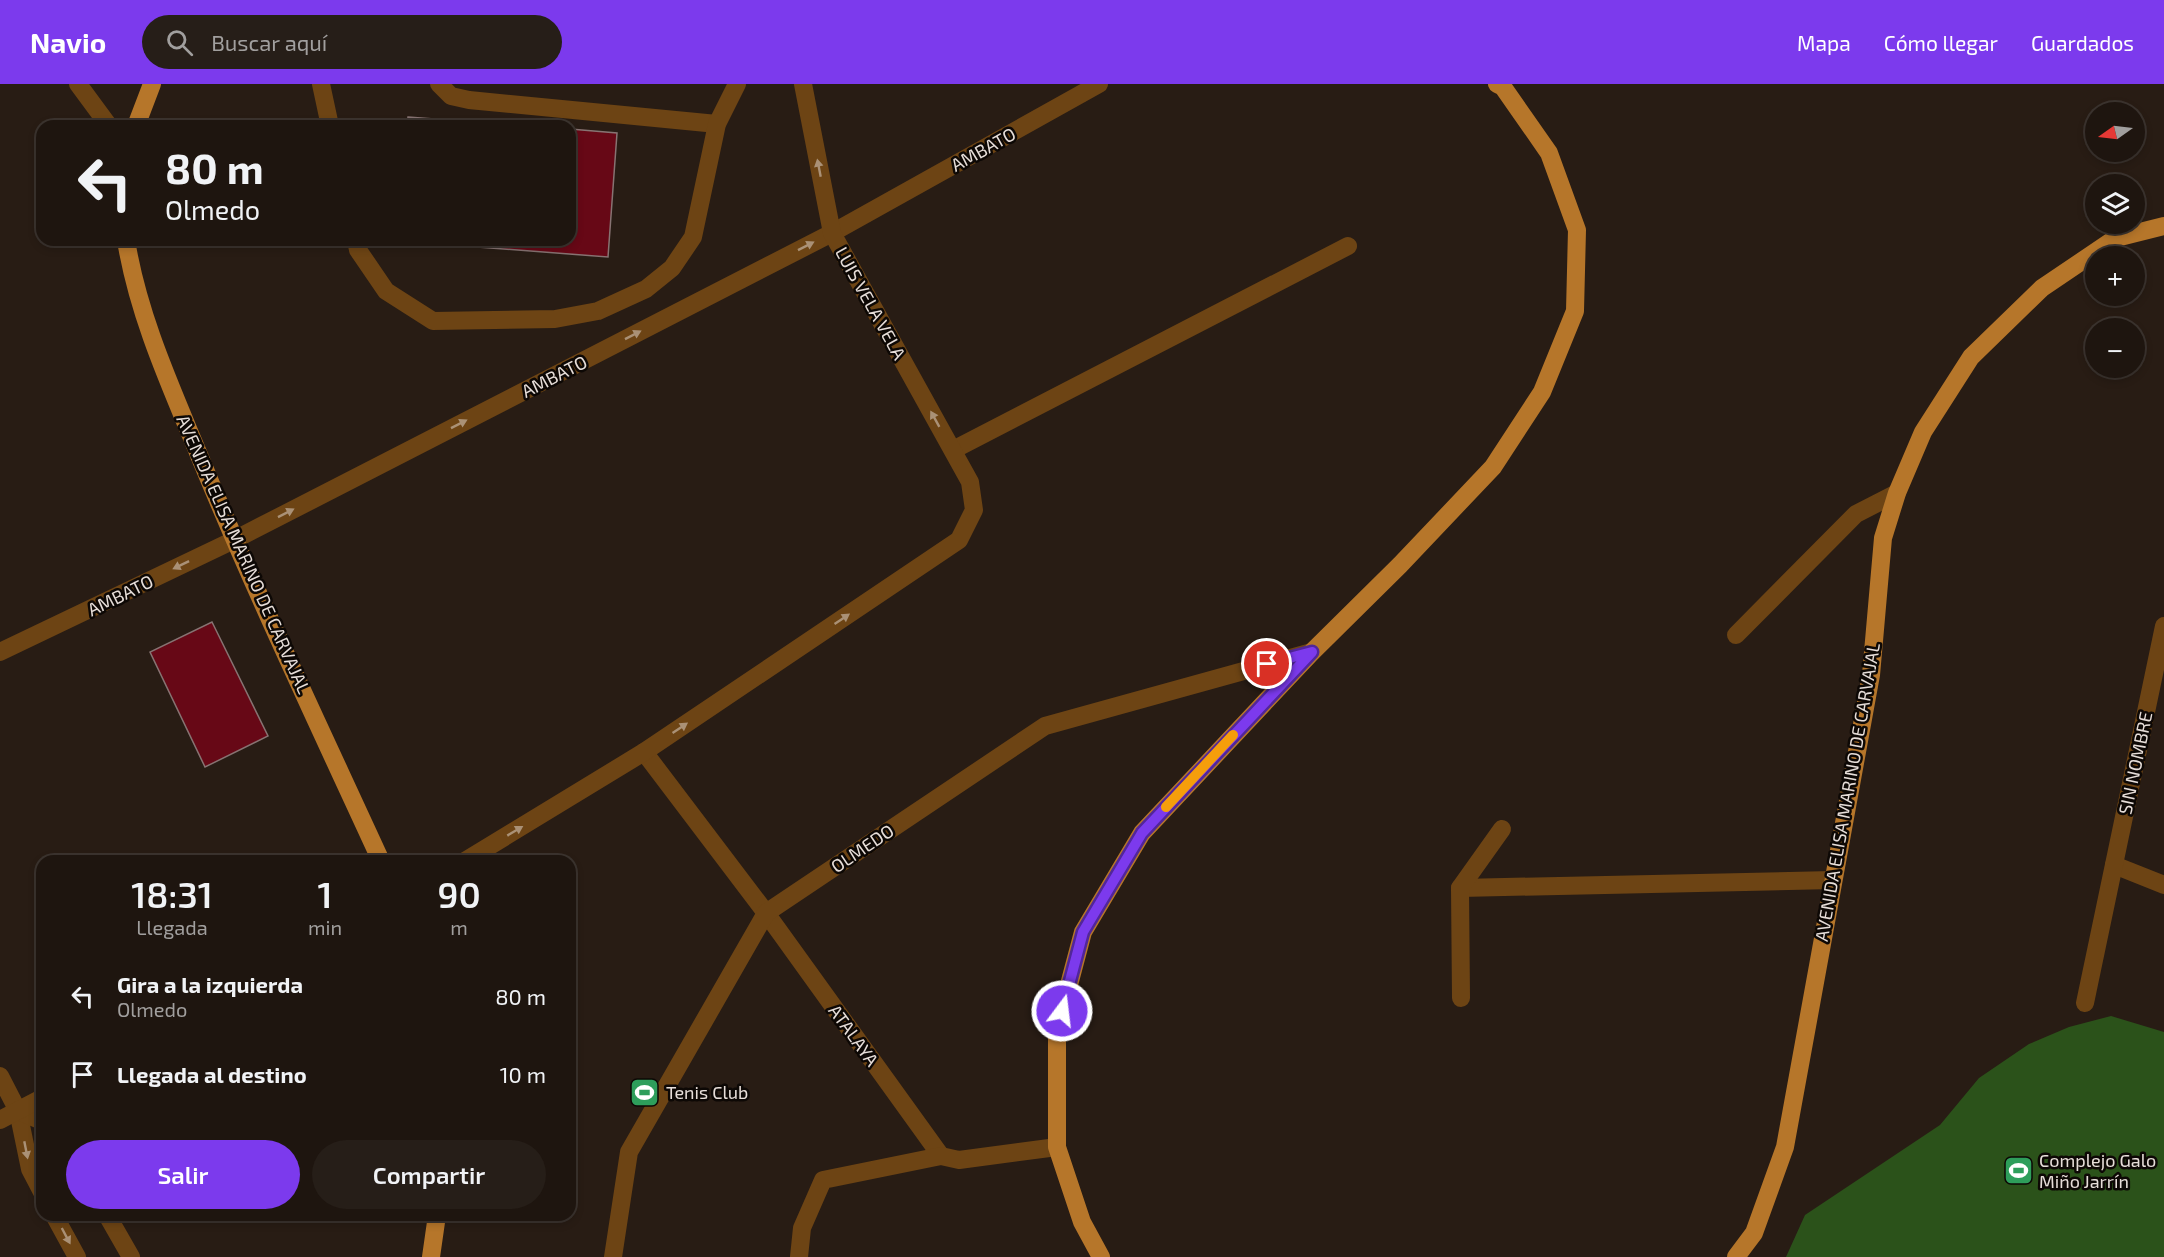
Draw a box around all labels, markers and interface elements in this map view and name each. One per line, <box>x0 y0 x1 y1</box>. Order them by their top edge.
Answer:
search box <box>142 15 562 69</box>
text: Navio <box>30 25 106 59</box>
icon: search <box>163 26 196 59</box>
text: Buscar aquí <box>211 29 327 55</box>
text: Mapa <box>1797 30 1851 55</box>
text: Cómo llegar <box>1884 30 1998 55</box>
text: Guardados <box>2031 30 2134 55</box>
north arrow <box>2085 102 2145 162</box>
map controls <box>2085 102 2145 378</box>
street label: AMBATO <box>947 122 1019 176</box>
text: 80 m <box>165 142 264 192</box>
icon: left <box>66 144 144 222</box>
one-way arrow <box>814 158 823 177</box>
button: layers <box>2085 174 2145 234</box>
text: Olmedo <box>165 193 260 225</box>
one-way arrow <box>797 242 815 252</box>
street label: LUIS VELA VELA <box>831 243 911 364</box>
button: + <box>2085 246 2145 306</box>
button: − <box>2085 318 2145 378</box>
one-way arrow <box>624 331 641 340</box>
street label: AMBATO <box>518 350 590 402</box>
one-way arrow <box>930 410 940 427</box>
street label: AVENIDA ELISA MARINO DE CARVAJAL <box>172 411 316 697</box>
one-way arrow <box>450 420 468 430</box>
one-way arrow <box>277 509 294 518</box>
one-way arrow <box>172 561 189 570</box>
street label: AMBATO <box>83 570 157 620</box>
one-way arrow <box>834 614 850 625</box>
pin <box>1241 638 1292 689</box>
street label: AVENIDA ELISA MARINO DE CARVAJAL <box>1810 641 1884 943</box>
icon: arrive <box>1250 647 1283 680</box>
street label: SIN NOMBRE <box>2113 710 2157 816</box>
one-way arrow <box>672 722 688 734</box>
street label: OLMEDO <box>826 819 898 877</box>
one-way arrow <box>507 825 523 836</box>
text: 18:31 <box>131 872 213 915</box>
text: 1 <box>318 872 333 915</box>
text: 90 <box>437 872 481 915</box>
text: Llegada <box>136 915 208 939</box>
text: min <box>308 915 342 939</box>
text: m <box>450 915 468 939</box>
text: Gira a la izquierda <box>117 971 303 997</box>
position arrow <box>1030 979 1094 1043</box>
icon: left <box>66 980 99 1013</box>
text: 80 m <box>495 983 546 1009</box>
text: Olmedo <box>117 997 187 1021</box>
street label: ATALAYA <box>824 1000 884 1071</box>
icon: arrive <box>66 1058 99 1091</box>
text: Llegada al destino <box>117 1061 307 1087</box>
text: 10 m <box>500 1061 546 1087</box>
sports icon: Tenis Club <box>629 1076 661 1108</box>
place label: Tenis Club <box>666 1081 748 1103</box>
button: Salir <box>66 1140 300 1209</box>
button: Compartir <box>312 1140 546 1209</box>
one-way arrow <box>22 1141 31 1160</box>
place label: Complejo Galo Miño Jarrín <box>2039 1149 2156 1192</box>
sports icon: Complejo Galo Miño Jarrín <box>2002 1154 2034 1186</box>
one-way arrow <box>61 1228 71 1245</box>

